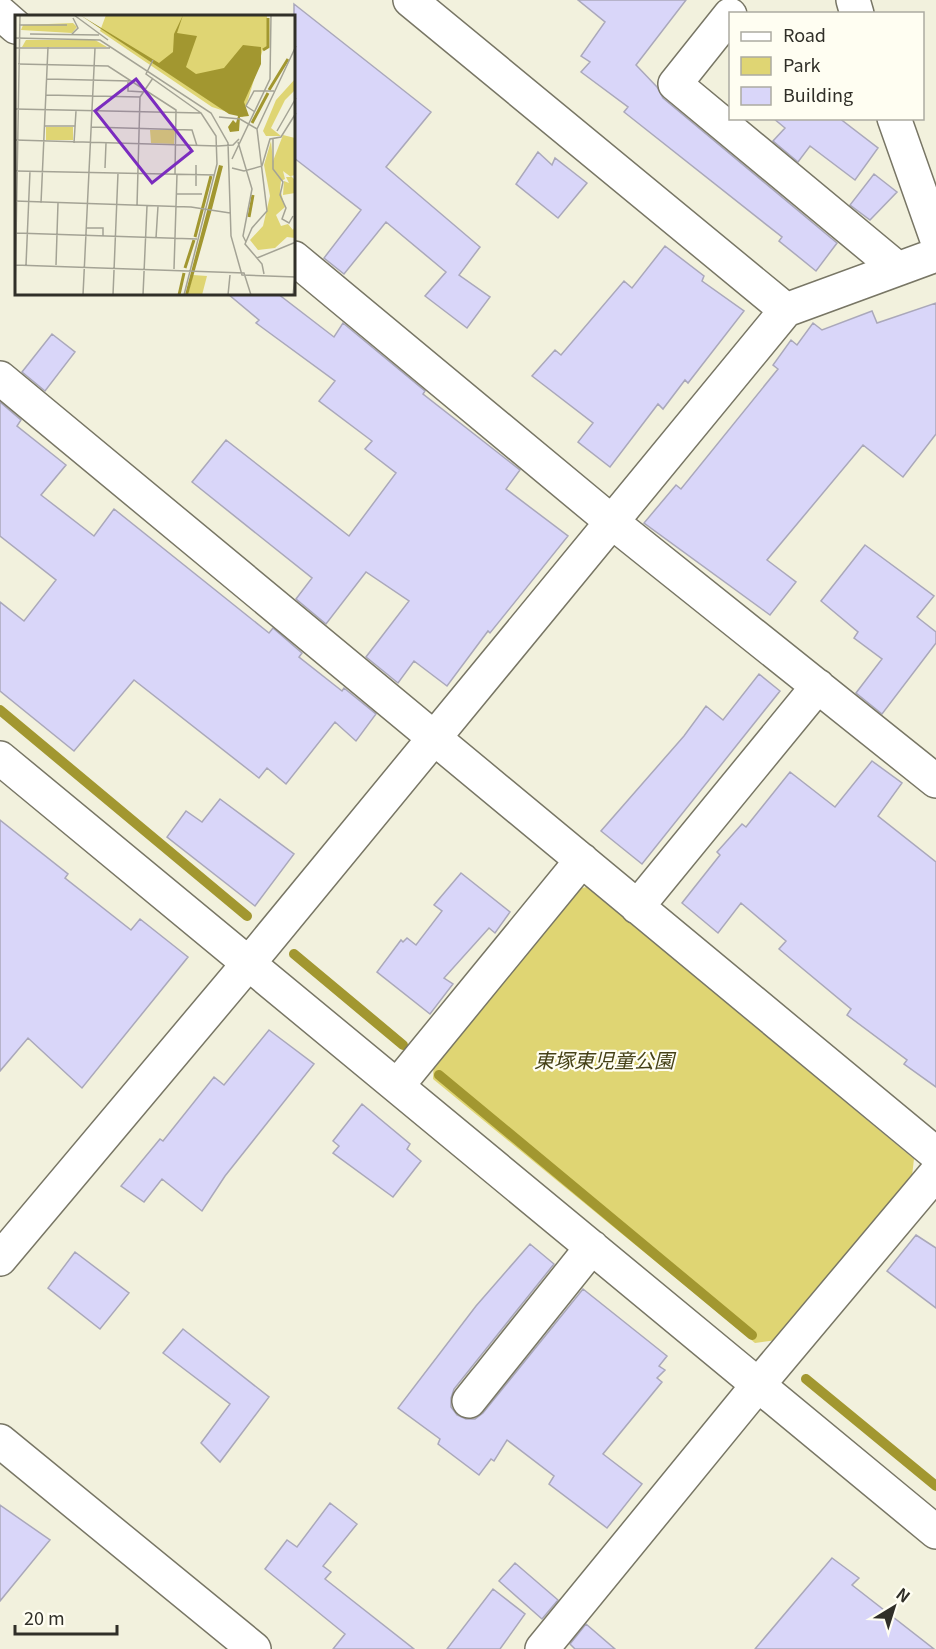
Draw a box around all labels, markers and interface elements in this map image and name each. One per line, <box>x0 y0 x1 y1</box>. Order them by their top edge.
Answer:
legend <box>729 12 924 120</box>
inset map <box>15 15 296 296</box>
text: Road <box>783 21 826 47</box>
text: Park <box>783 51 821 77</box>
text: Building <box>783 81 853 107</box>
park label: 東塚東児童公園 <box>534 1045 677 1074</box>
north arrow <box>864 1577 924 1637</box>
text: N <box>892 1581 916 1608</box>
scale bar <box>15 1598 117 1636</box>
text: 20 m <box>24 1604 65 1630</box>

